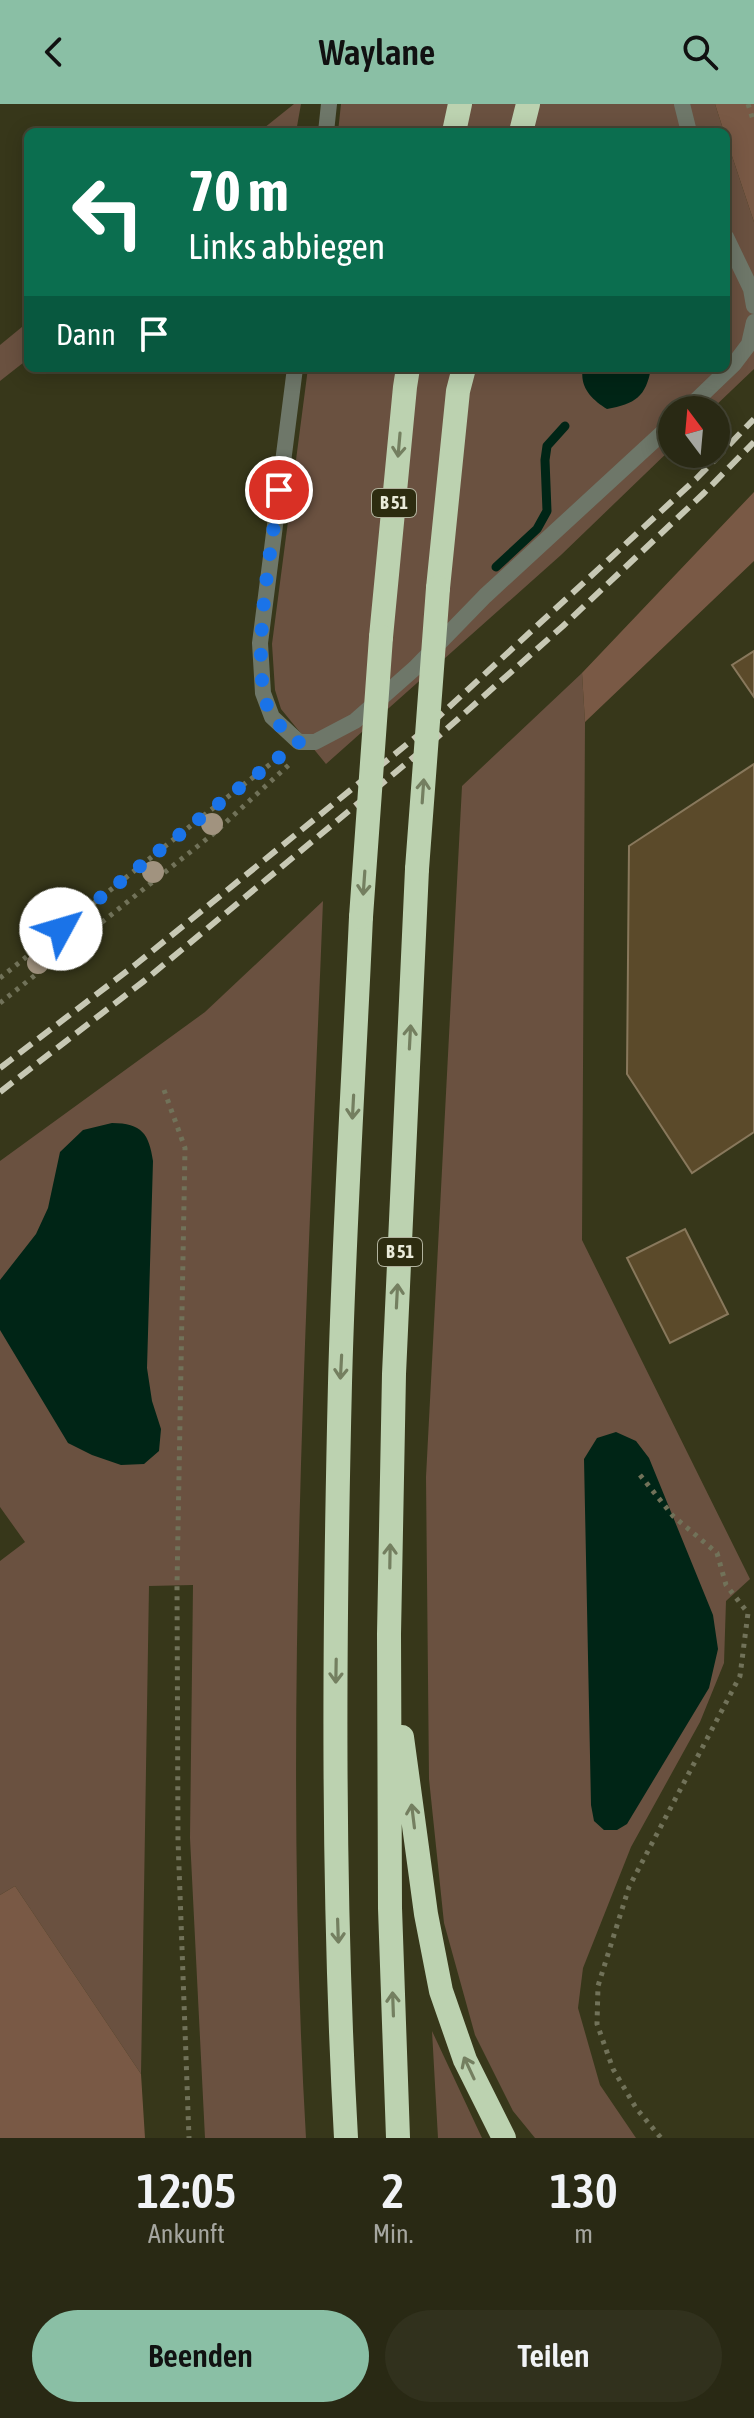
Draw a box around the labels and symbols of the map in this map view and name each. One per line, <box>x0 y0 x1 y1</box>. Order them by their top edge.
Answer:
north arrow <box>658 396 730 468</box>
one-way arrow <box>392 431 407 458</box>
pin <box>245 456 313 524</box>
road number: B 51 <box>372 489 416 517</box>
one-way arrow <box>416 779 431 805</box>
one-way arrow <box>356 869 371 896</box>
position arrow <box>19 887 103 971</box>
one-way arrow <box>402 1024 417 1051</box>
one-way arrow <box>345 1093 360 1120</box>
road number: B 51 <box>378 1238 422 1266</box>
one-way arrow <box>390 1283 405 1310</box>
one-way arrow <box>333 1353 348 1380</box>
one-way arrow <box>383 1543 398 1570</box>
one-way arrow <box>328 1657 344 1684</box>
one-way arrow <box>405 1803 420 1830</box>
one-way arrow <box>330 1917 345 1944</box>
one-way arrow <box>386 1991 401 2018</box>
one-way arrow <box>461 2057 476 2081</box>

